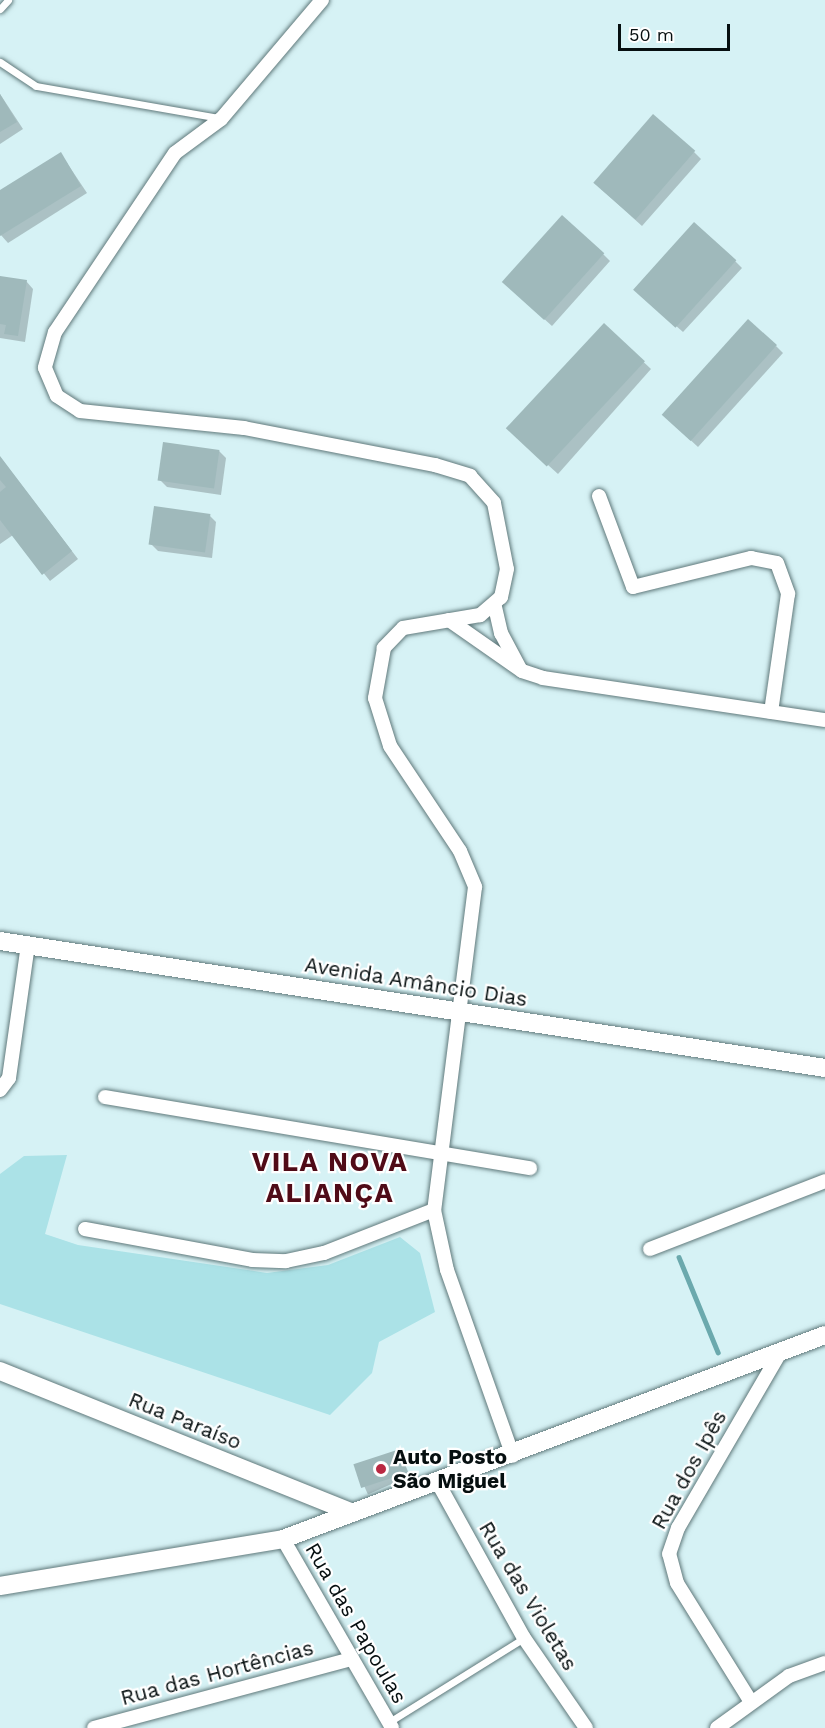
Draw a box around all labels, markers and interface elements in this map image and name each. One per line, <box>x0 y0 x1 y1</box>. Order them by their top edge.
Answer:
scale bar <box>621 12 734 50</box>
text: 50 m <box>629 24 674 45</box>
street label: Avenida Amâncio Dias <box>302 952 530 1012</box>
district label: VILA NOVA ALIANÇA <box>252 1146 408 1209</box>
street label: Rua Paraíso <box>125 1387 245 1455</box>
street label: Rua dos Ipês <box>646 1406 732 1534</box>
place label: Auto Posto São Miguel <box>393 1444 507 1494</box>
marker: Auto Posto São Miguel <box>374 1462 388 1476</box>
street label: Rua das Violetas <box>473 1516 583 1676</box>
street label: Rua das Papoulas <box>300 1538 412 1708</box>
street label: Rua das Hortências <box>118 1635 316 1711</box>

